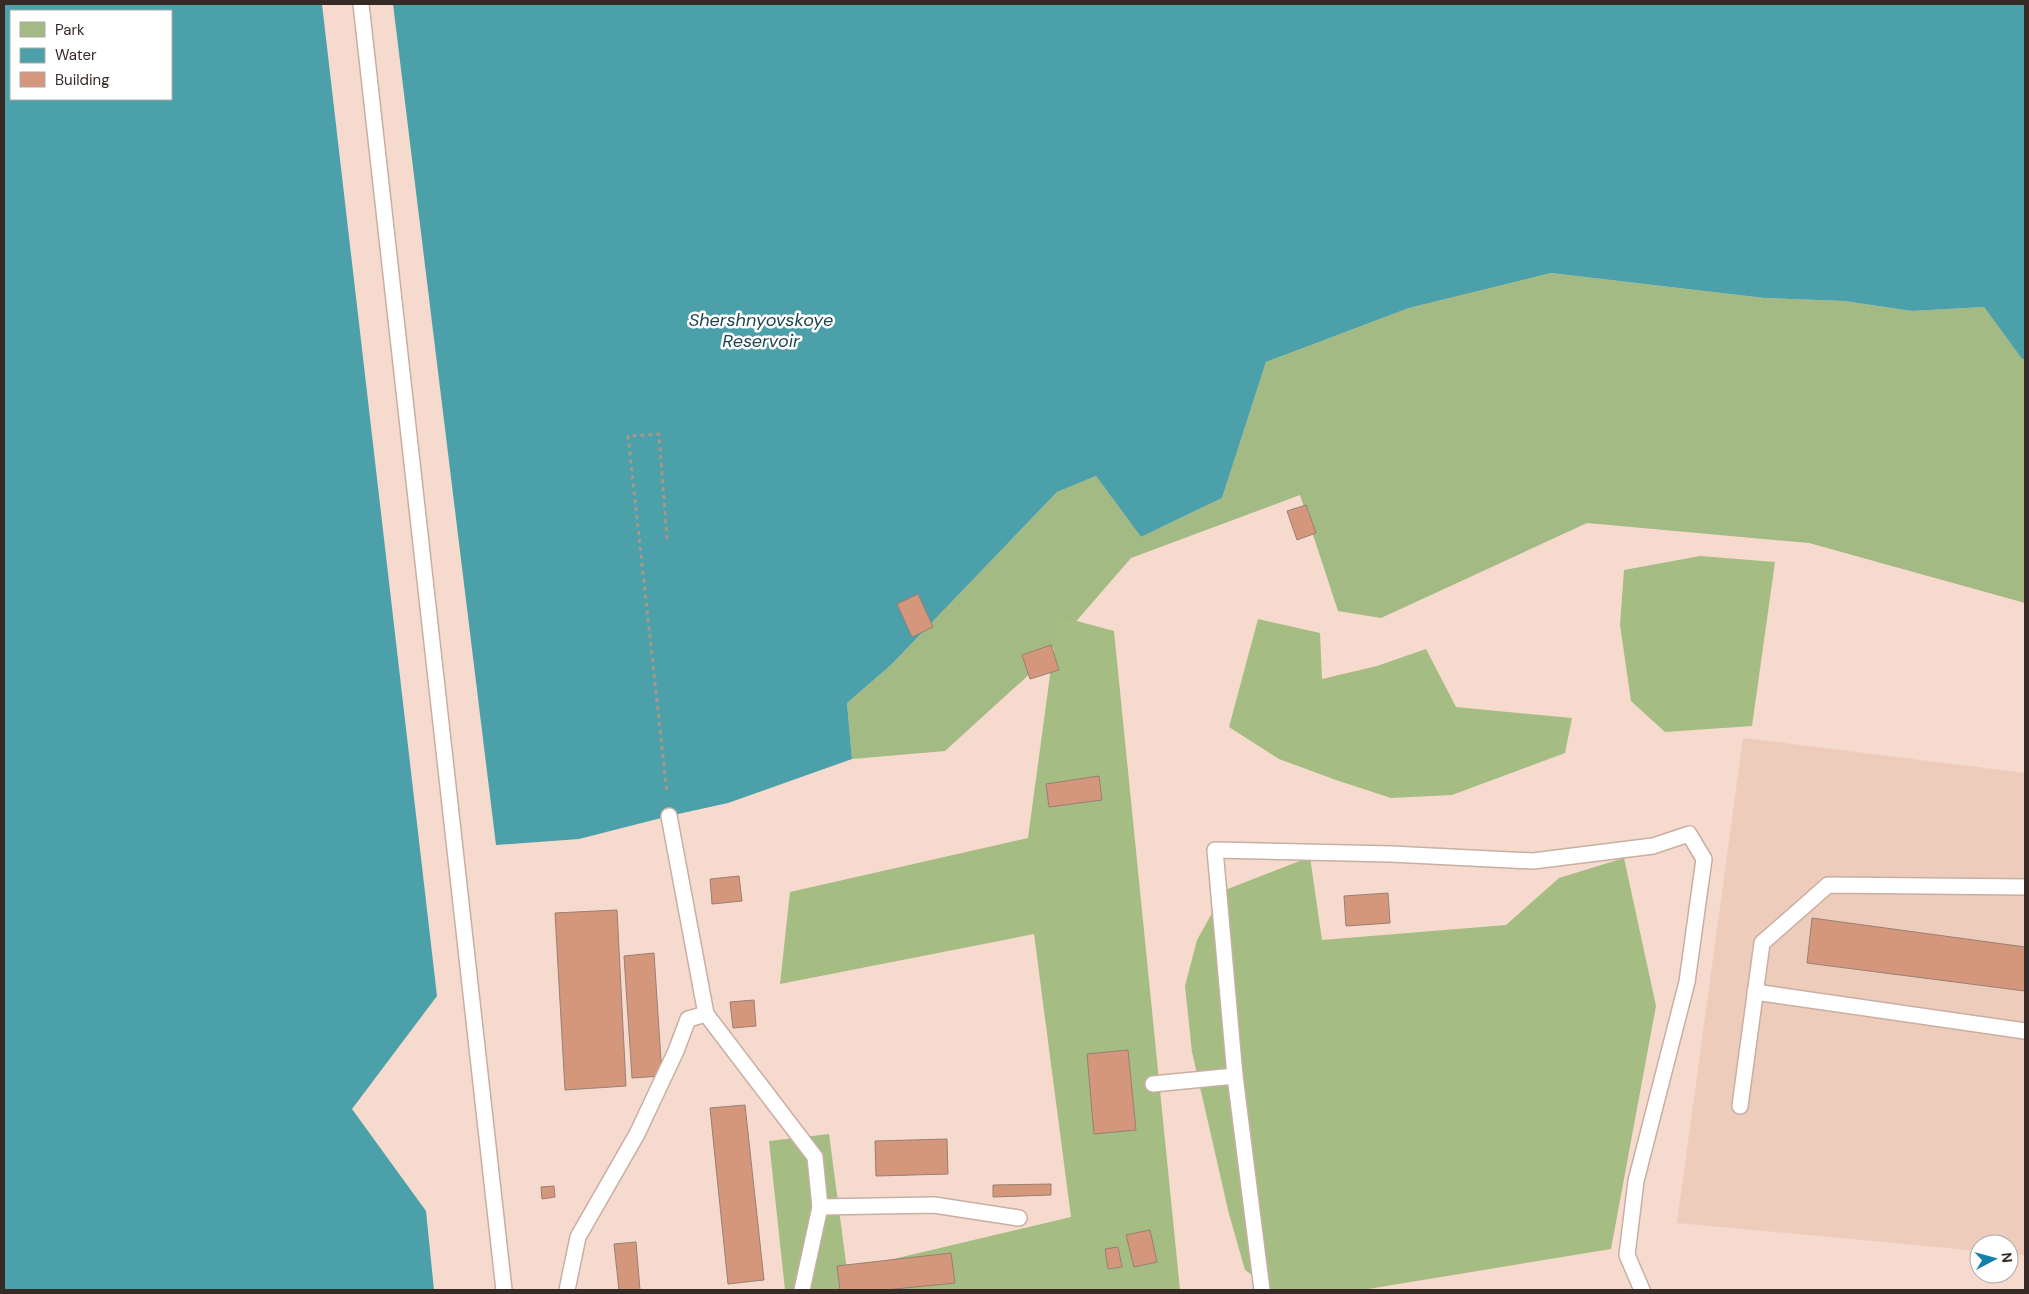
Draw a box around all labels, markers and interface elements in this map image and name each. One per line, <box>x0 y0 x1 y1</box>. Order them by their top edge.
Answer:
legend <box>10 10 172 100</box>
text: Park <box>55 20 85 40</box>
text: Water <box>55 45 97 65</box>
text: Building <box>55 70 110 90</box>
water label: Shershnyovskoye Reservoir <box>689 308 833 353</box>
north arrow <box>1969 1234 2019 1284</box>
text: N <box>1997 1252 2016 1264</box>

